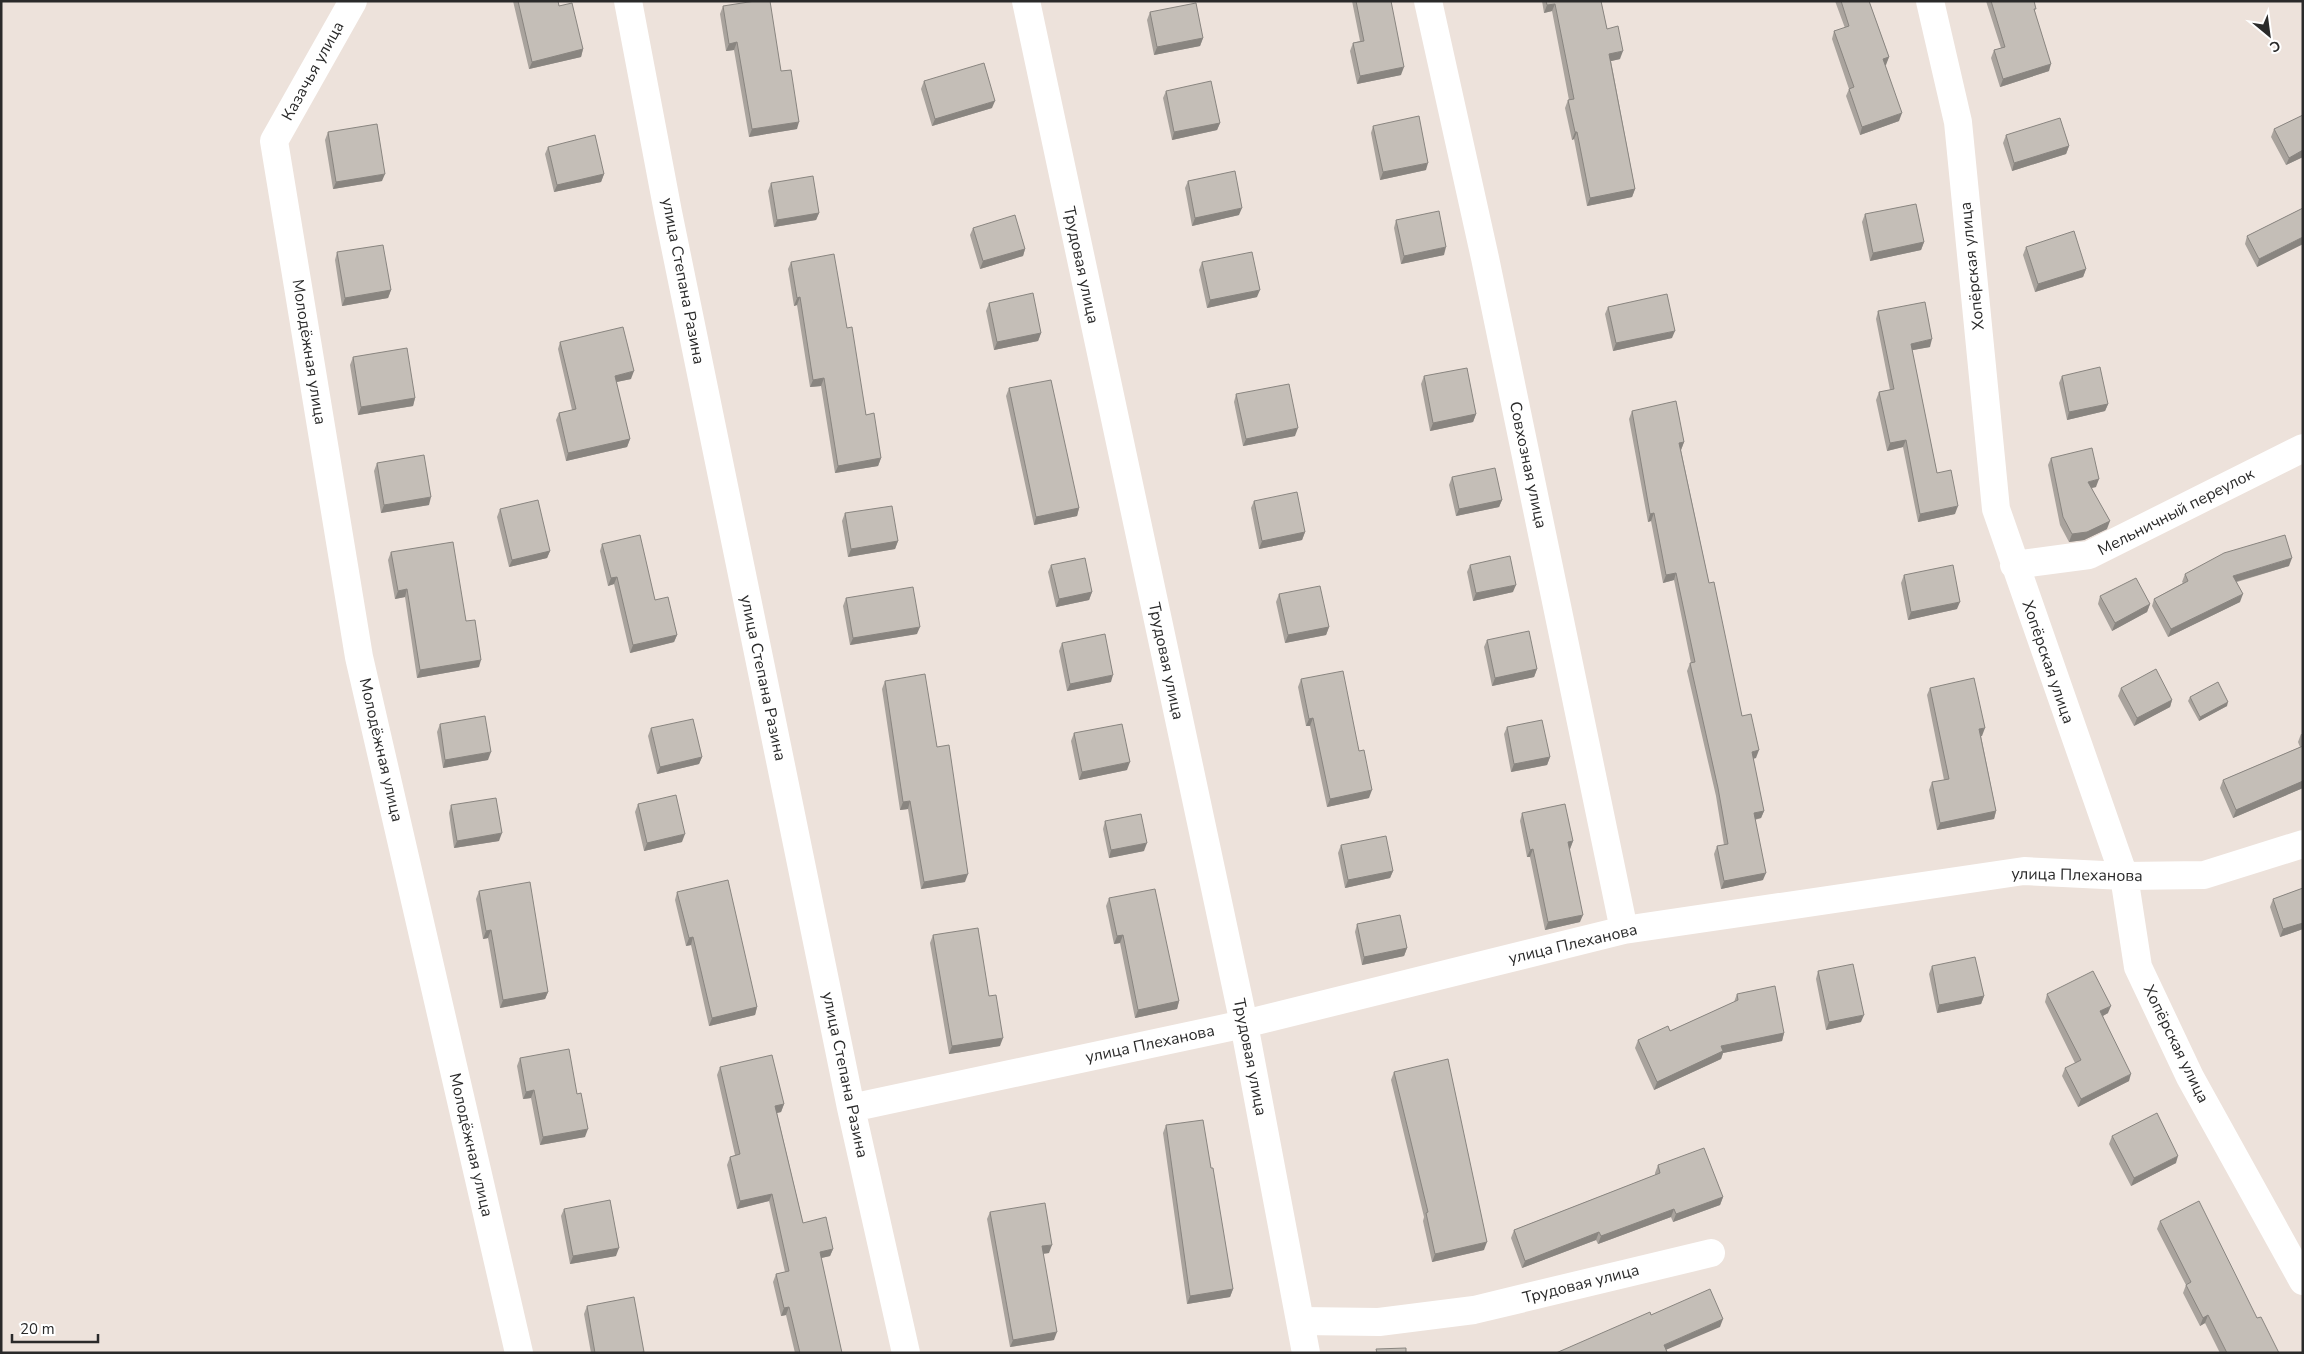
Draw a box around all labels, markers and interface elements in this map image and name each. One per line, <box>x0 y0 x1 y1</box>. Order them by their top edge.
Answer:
north arrow <box>2244 10 2294 60</box>
street label: Казачья улица <box>277 17 349 125</box>
text: С <box>2266 35 2284 57</box>
street label: улица Степана Разина <box>656 196 710 366</box>
street label: Хопёрская улица <box>1954 201 1990 331</box>
street label: Трудовая улица <box>1058 204 1104 326</box>
street label: Молодёжная улица <box>287 278 331 426</box>
street label: Совхозная улица <box>1504 400 1552 530</box>
street label: Мельничный переулок <box>2094 463 2259 561</box>
street label: улица Степана Разина <box>735 593 791 763</box>
street label: Хопёрская улица <box>2017 598 2079 726</box>
street label: Трудовая улица <box>1143 600 1189 722</box>
street label: Молодёжная улица <box>354 676 408 824</box>
street label: улица Плеханова <box>2011 863 2143 887</box>
street label: улица Плеханова <box>1506 918 1640 970</box>
street label: Хопёрская улица <box>2138 981 2214 1107</box>
street label: улица Степана Разина <box>817 990 873 1160</box>
street label: Трудовая улица <box>1228 996 1272 1118</box>
street label: улица Плеханова <box>1083 1020 1217 1068</box>
street label: Молодёжная улица <box>444 1071 498 1219</box>
street label: Трудовая улица <box>1520 1259 1642 1309</box>
scale bar <box>12 1312 99 1344</box>
text: 20 m <box>20 1319 55 1339</box>

